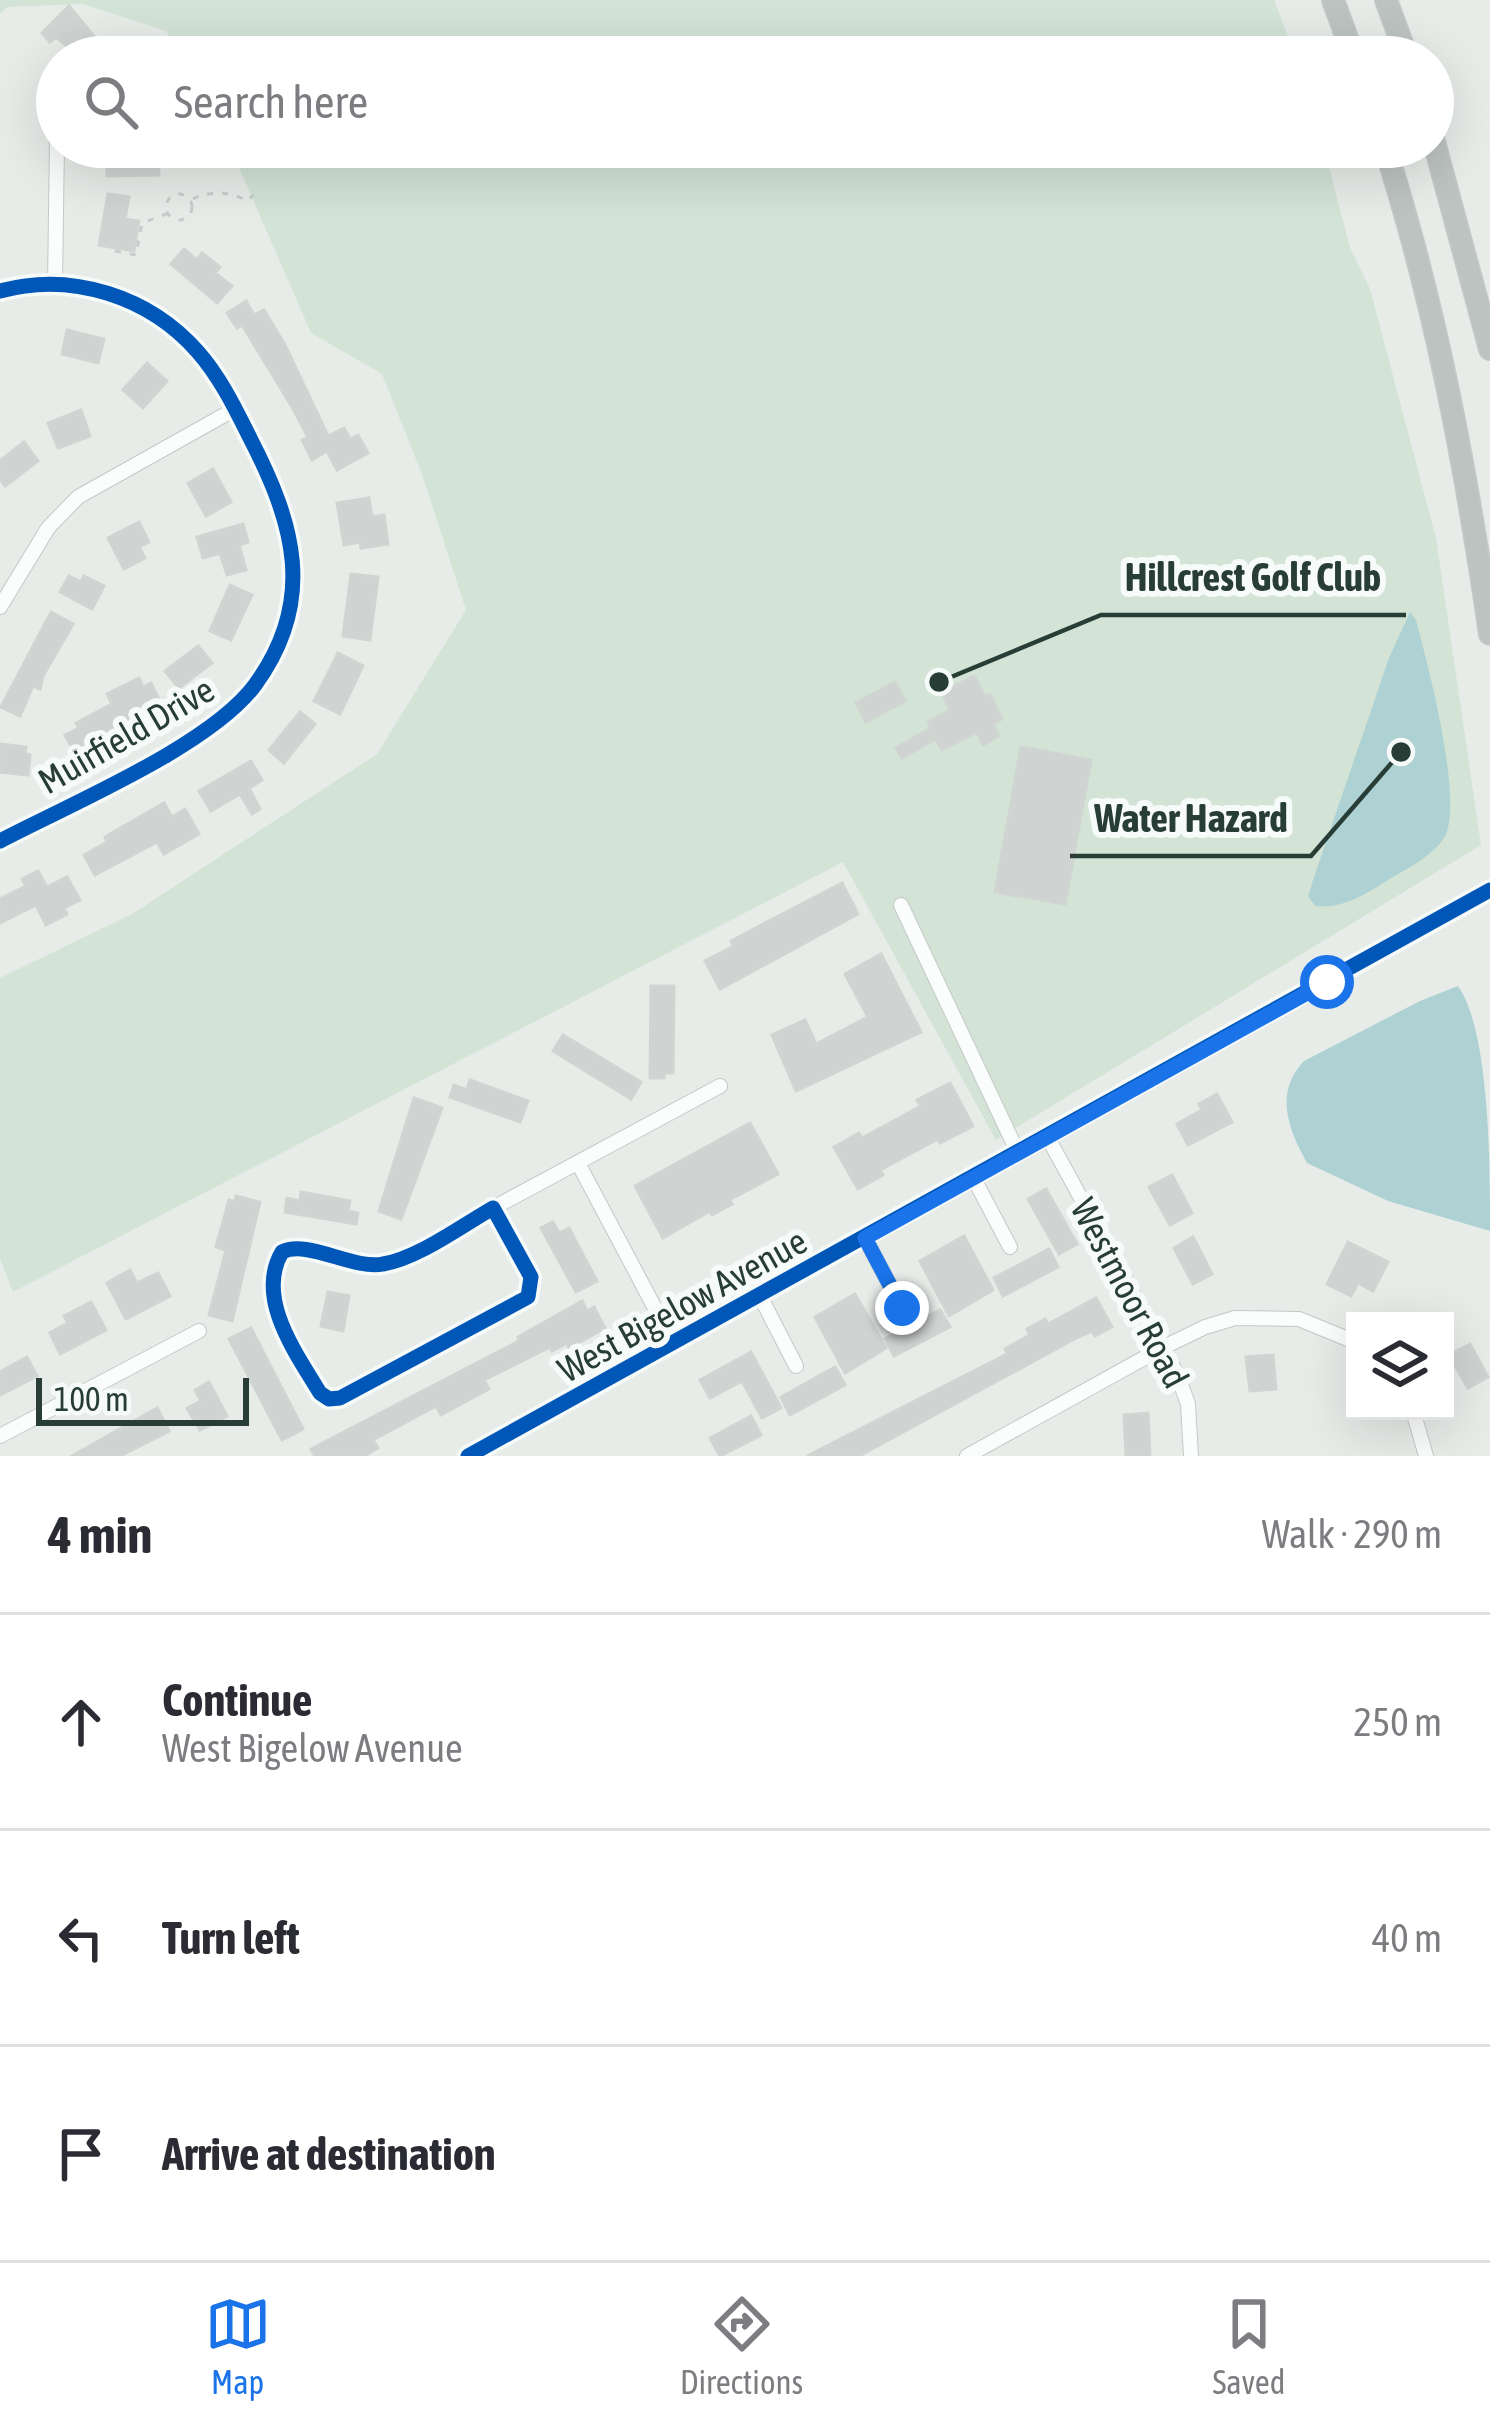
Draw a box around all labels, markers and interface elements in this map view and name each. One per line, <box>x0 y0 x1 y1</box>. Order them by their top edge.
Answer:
search box <box>36 36 1454 168</box>
icon: search <box>78 69 144 135</box>
text: Search here <box>174 76 368 128</box>
callout: Hillcrest Golf Club <box>1101 540 1406 615</box>
text: Hillcrest Golf Club <box>1125 555 1381 599</box>
street label: Muirfield Drive <box>31 668 221 802</box>
callout: Water Hazard <box>1070 781 1311 856</box>
text: Water Hazard <box>1093 796 1288 840</box>
route start <box>1300 955 1354 1009</box>
street label: Westmoor Road <box>1063 1191 1197 1395</box>
street label: West Bigelow Avenue <box>550 1219 814 1391</box>
route end <box>875 1281 929 1335</box>
map controls <box>1346 1312 1454 1420</box>
button: layers <box>1346 1312 1454 1420</box>
scale bar <box>36 1372 249 1425</box>
text: 100 m <box>54 1380 129 1418</box>
text: 4 min <box>48 1505 152 1564</box>
text: Walk · 290 m <box>1262 1512 1442 1556</box>
text: Continue <box>162 1674 313 1726</box>
icon: ahead <box>48 1689 114 1755</box>
text: 250 m <box>1354 1700 1442 1744</box>
text: West Bigelow Avenue <box>162 1726 463 1770</box>
icon: left <box>48 1905 114 1971</box>
text: Turn left <box>162 1912 300 1964</box>
text: 40 m <box>1372 1916 1442 1960</box>
icon: arrive <box>48 2121 114 2187</box>
text: Arrive at destination <box>162 2128 496 2180</box>
tab: Map <box>205 2291 271 2401</box>
tab: Directions <box>680 2291 803 2401</box>
tab: Saved <box>1212 2291 1285 2401</box>

